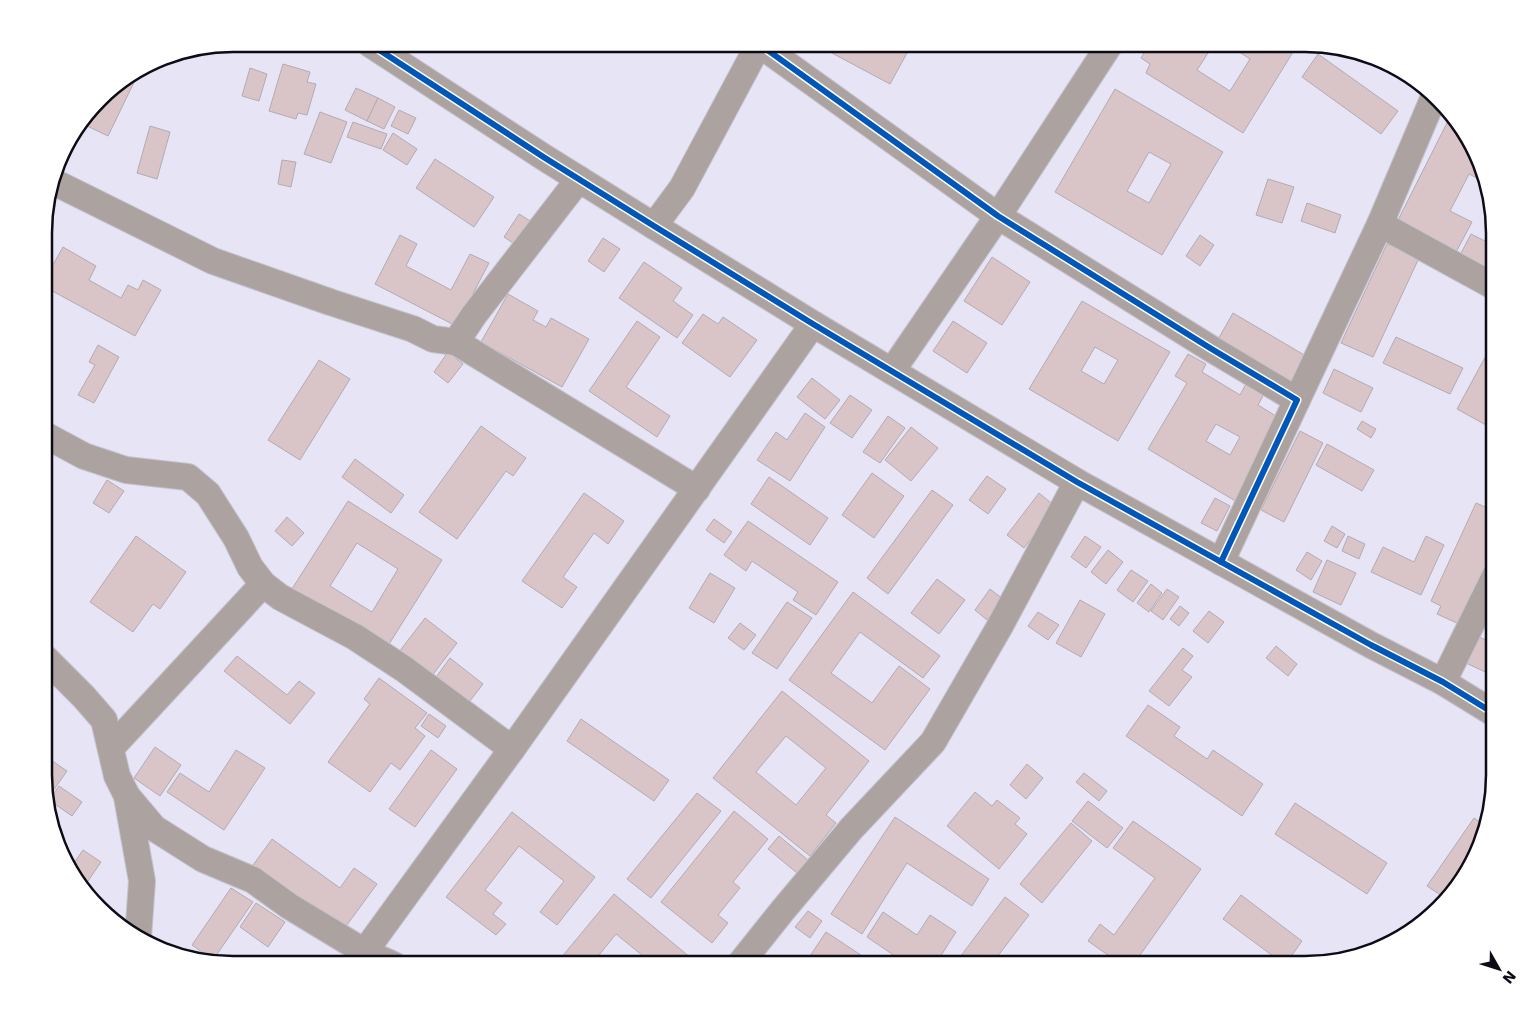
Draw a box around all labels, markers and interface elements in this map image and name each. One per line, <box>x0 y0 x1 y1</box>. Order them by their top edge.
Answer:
north arrow <box>1474 944 1524 994</box>
text: N <box>1499 968 1519 987</box>

